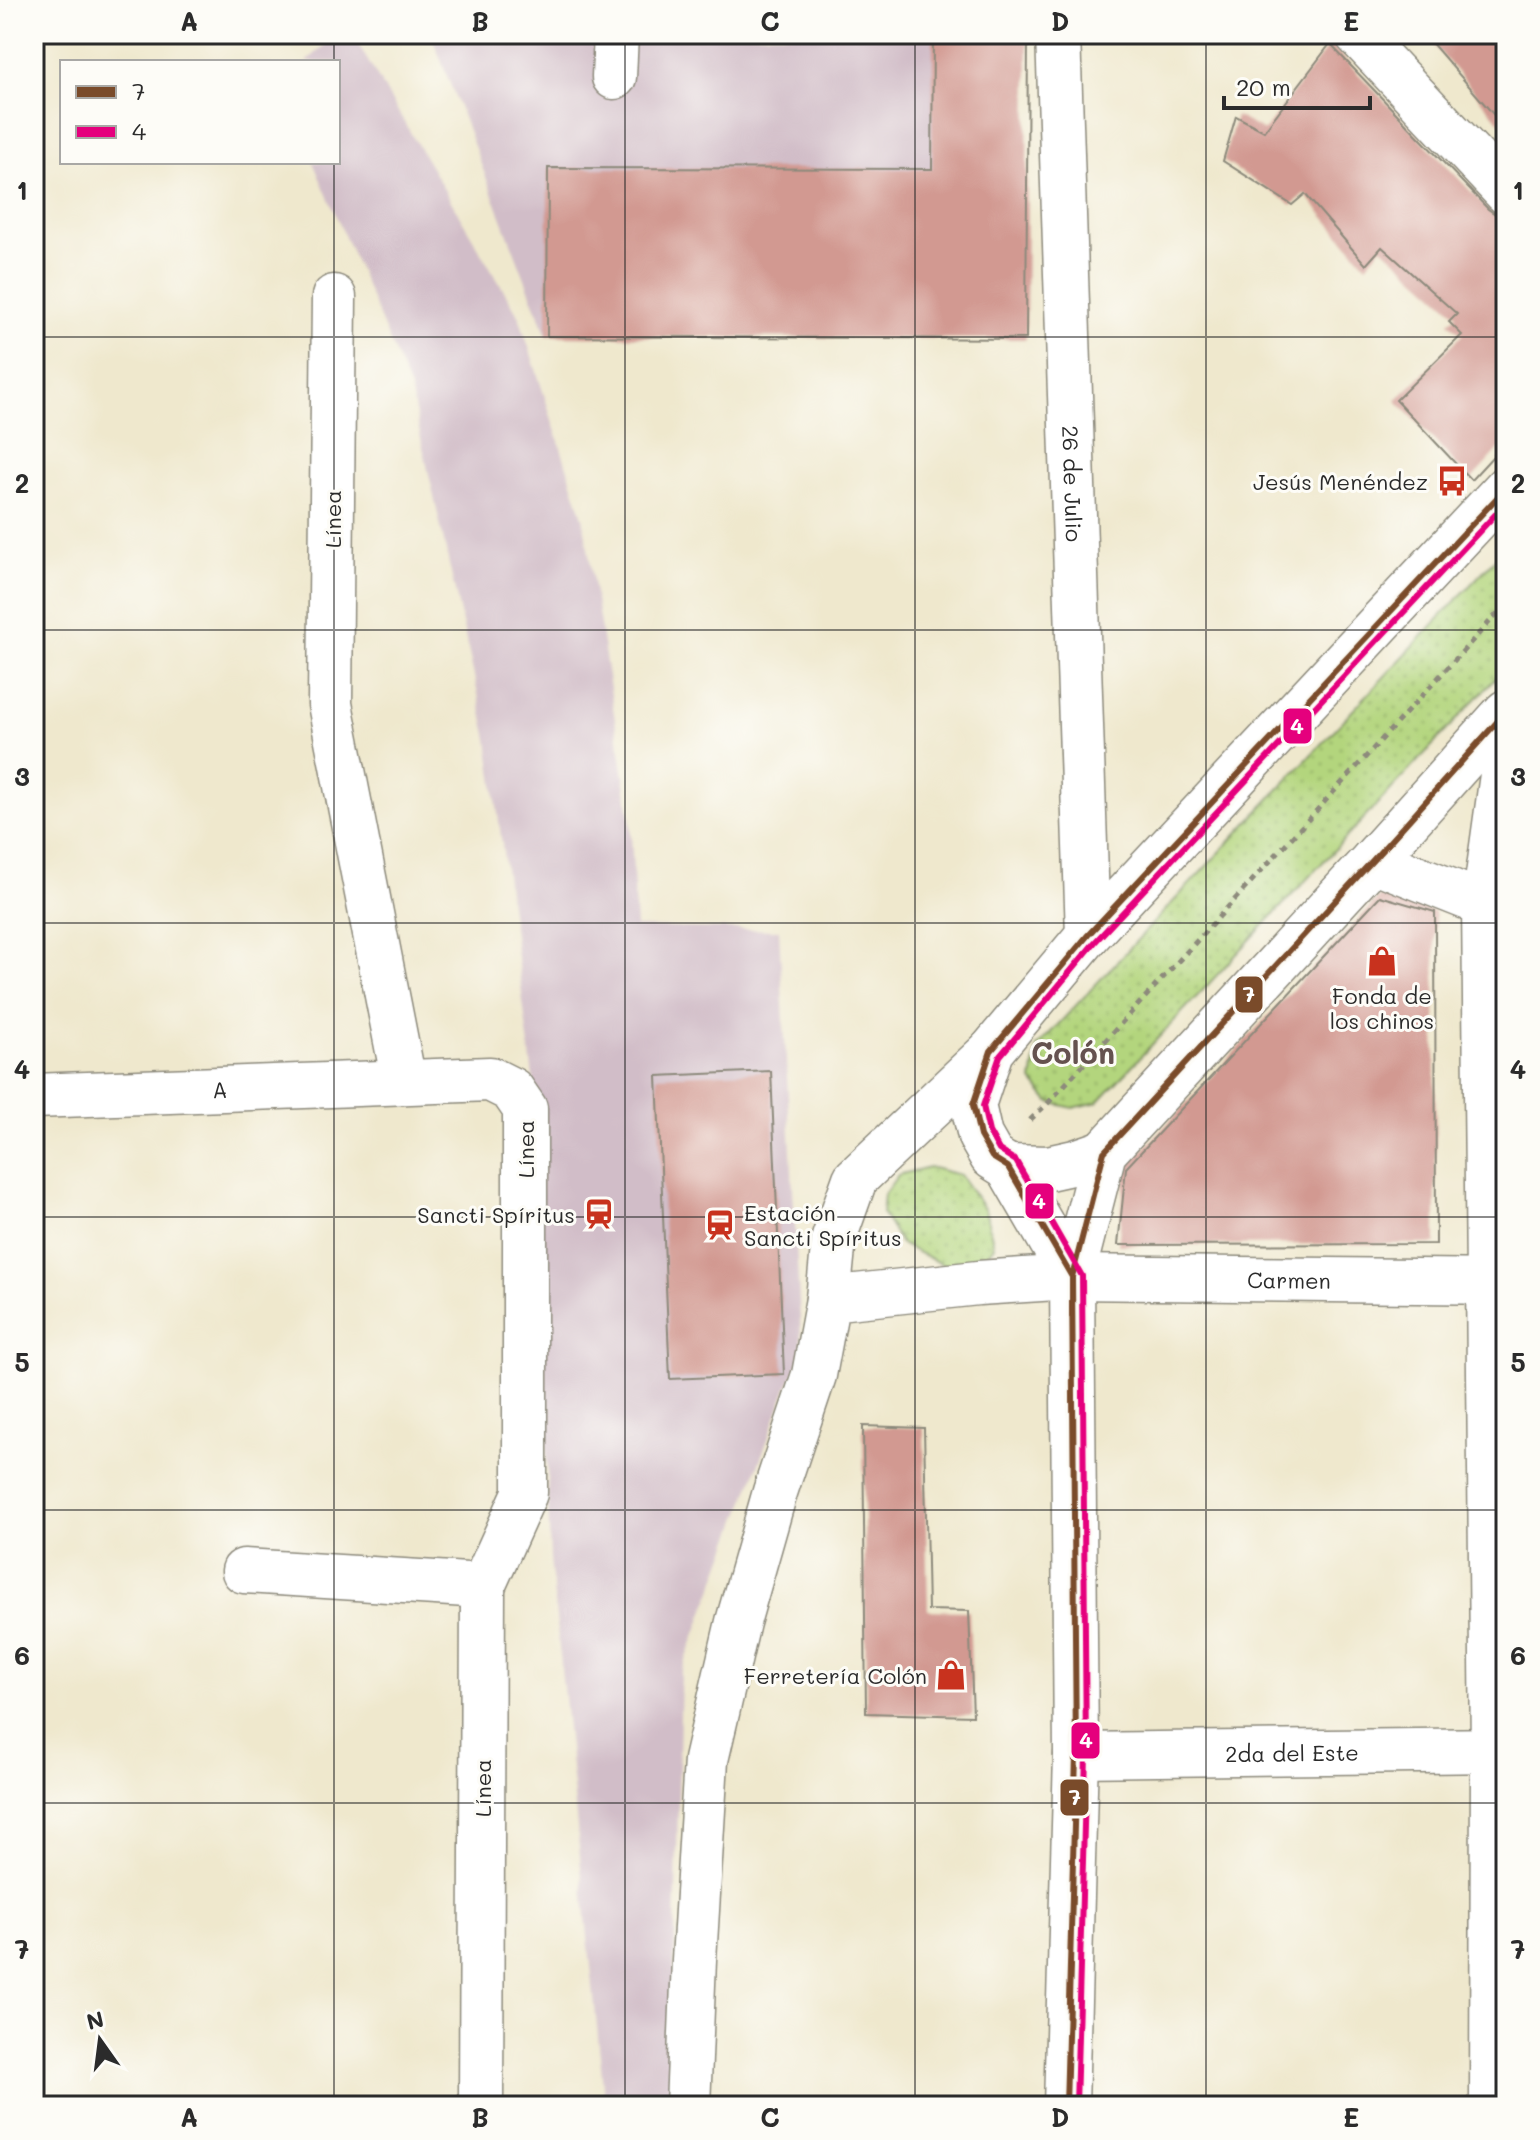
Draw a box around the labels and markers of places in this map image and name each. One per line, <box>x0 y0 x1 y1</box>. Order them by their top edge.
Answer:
bus stop icon: Jesús Menéndez <box>1435 464 1469 498</box>
place label: Jesús Menéndez <box>1253 467 1428 496</box>
shop icon: Fonda de los chinos <box>1365 944 1399 978</box>
place label: Fonda de los chinos <box>1330 981 1434 1035</box>
station icon: Sancti Spíritus <box>582 1197 616 1231</box>
place label: Estación Sancti Spíritus <box>744 1198 902 1252</box>
place label: Sancti Spíritus <box>417 1200 575 1229</box>
station icon: Estación Sancti Spíritus <box>703 1208 737 1242</box>
shop icon: Ferretería Colón <box>934 1658 968 1692</box>
place label: Ferretería Colón <box>744 1661 927 1690</box>

